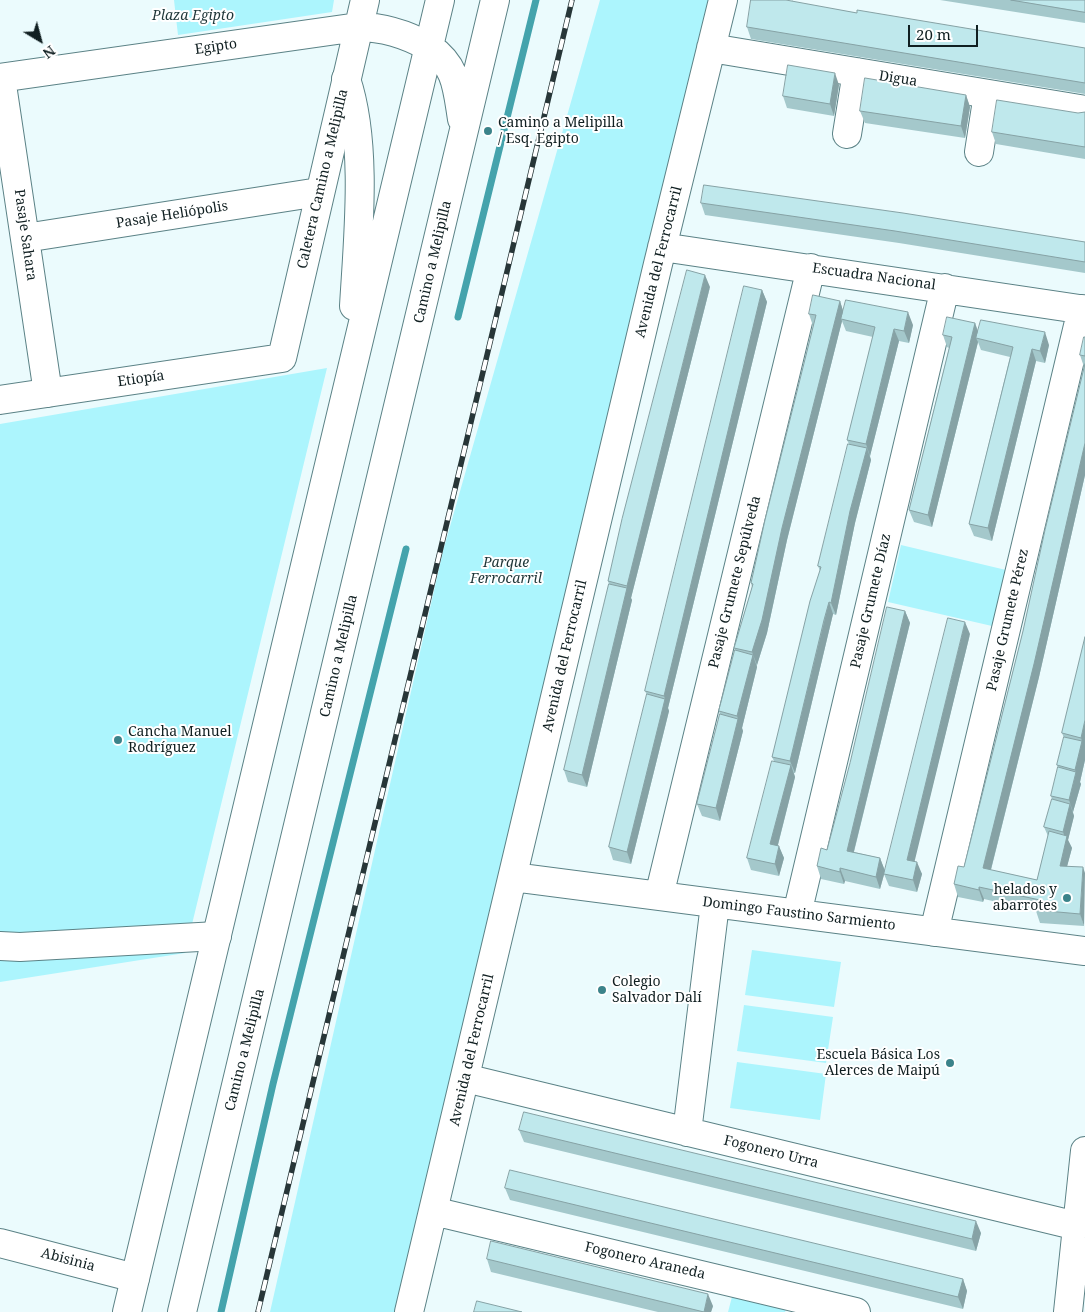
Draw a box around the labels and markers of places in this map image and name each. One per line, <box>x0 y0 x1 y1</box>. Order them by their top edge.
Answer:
place label: Camino a Melipilla / Esq. Egipto <box>498 115 624 148</box>
marker: Camino a Melipilla / Esq. Egipto <box>482 125 494 137</box>
place label: Cancha Manuel Rodríguez <box>128 724 232 756</box>
marker: Cancha Manuel Rodríguez <box>112 734 124 746</box>
place label: helados y abarrotes <box>993 882 1057 914</box>
marker: helados y abarrotes <box>1061 892 1073 904</box>
place label: Colegio Salvador Dalí <box>612 974 702 1006</box>
marker: Colegio Salvador Dalí <box>596 984 608 996</box>
place label: Escuela Básica Los Alerces de Maipú <box>816 1047 940 1080</box>
marker: Escuela Básica Los Alerces de Maipú <box>944 1057 956 1069</box>

